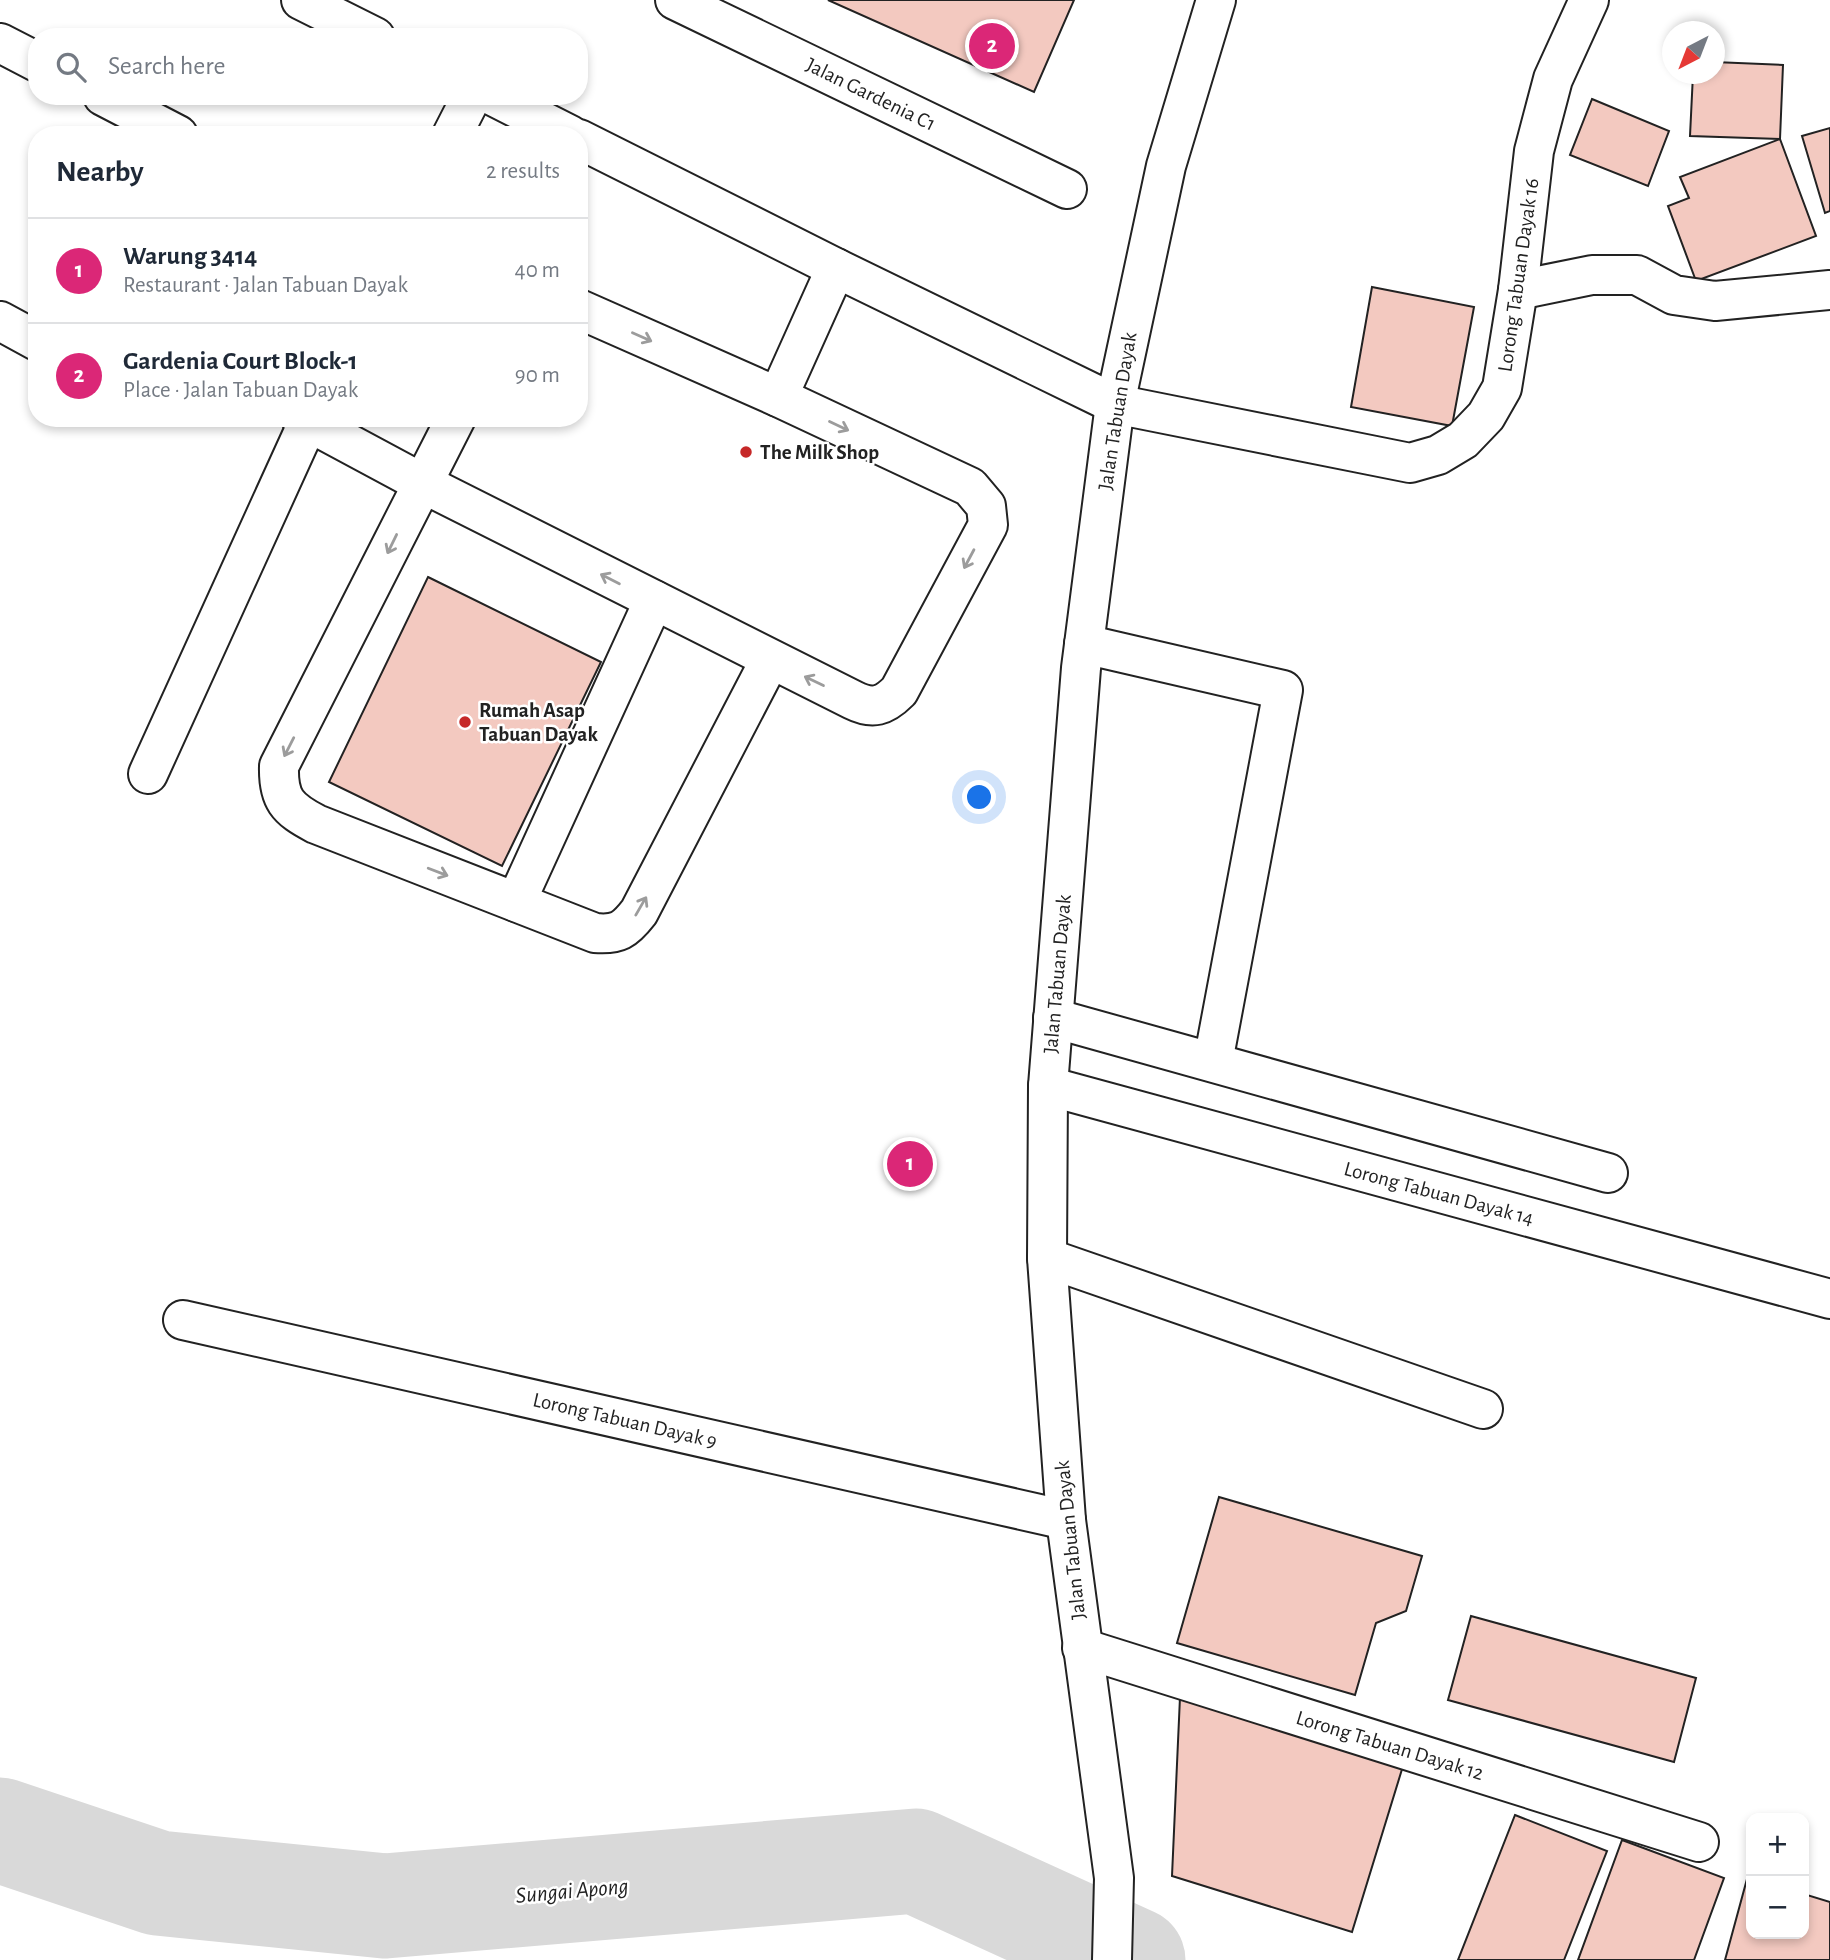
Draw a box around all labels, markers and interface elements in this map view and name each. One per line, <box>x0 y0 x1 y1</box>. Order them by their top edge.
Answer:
pin: 2 <box>969 20 1015 72</box>
north arrow <box>1662 21 1725 84</box>
search box <box>28 28 588 105</box>
icon: search <box>52 48 90 86</box>
text: Search here <box>108 53 226 79</box>
street label: Jalan Gardenia C1 <box>803 54 939 135</box>
text: Nearby <box>56 157 144 187</box>
text: 2 results <box>486 160 560 183</box>
street label: Lorong Tabuan Dayak 16 <box>1495 177 1542 373</box>
text: Warung 3414 <box>123 243 257 269</box>
text: 1 <box>75 259 83 282</box>
text: 40 m <box>515 259 560 282</box>
text: Restaurant · Jalan Tabuan Dayak <box>123 274 408 297</box>
street label: Jalan Tabuan Dayak <box>1095 330 1140 492</box>
one-way arrow <box>630 331 652 344</box>
text: Gardenia Court Block-1 <box>123 348 358 374</box>
text: 2 <box>74 364 84 387</box>
text: 90 m <box>515 364 560 387</box>
text: Place · Jalan Tabuan Dayak <box>123 379 358 402</box>
one-way arrow <box>828 420 850 433</box>
place label: The Milk Shop <box>760 442 879 463</box>
marker: The Milk Shop <box>738 444 754 460</box>
one-way arrow <box>385 533 398 554</box>
one-way arrow <box>962 549 976 569</box>
one-way arrow <box>601 571 621 585</box>
one-way arrow <box>804 674 825 688</box>
place label: Rumah Asap Tabuan Dayak <box>479 700 598 745</box>
marker: Rumah Asap Tabuan Dayak <box>457 714 473 730</box>
one-way arrow <box>281 736 295 757</box>
your location <box>962 780 996 814</box>
one-way arrow <box>427 866 449 879</box>
street label: Jalan Tabuan Dayak <box>1040 893 1075 1054</box>
one-way arrow <box>635 897 649 917</box>
pin: 1 <box>887 1138 933 1190</box>
street label: Lorong Tabuan Dayak 14 <box>1342 1158 1536 1229</box>
street label: Lorong Tabuan Dayak 9 <box>531 1389 719 1452</box>
street label: Jalan Tabuan Dayak <box>1052 1459 1089 1620</box>
street label: Lorong Tabuan Dayak 12 <box>1294 1707 1486 1784</box>
map controls <box>1746 1813 1809 1939</box>
button: + <box>1746 1813 1809 1876</box>
water label: Sungai Apong <box>515 1875 629 1908</box>
button: − <box>1746 1876 1809 1939</box>

